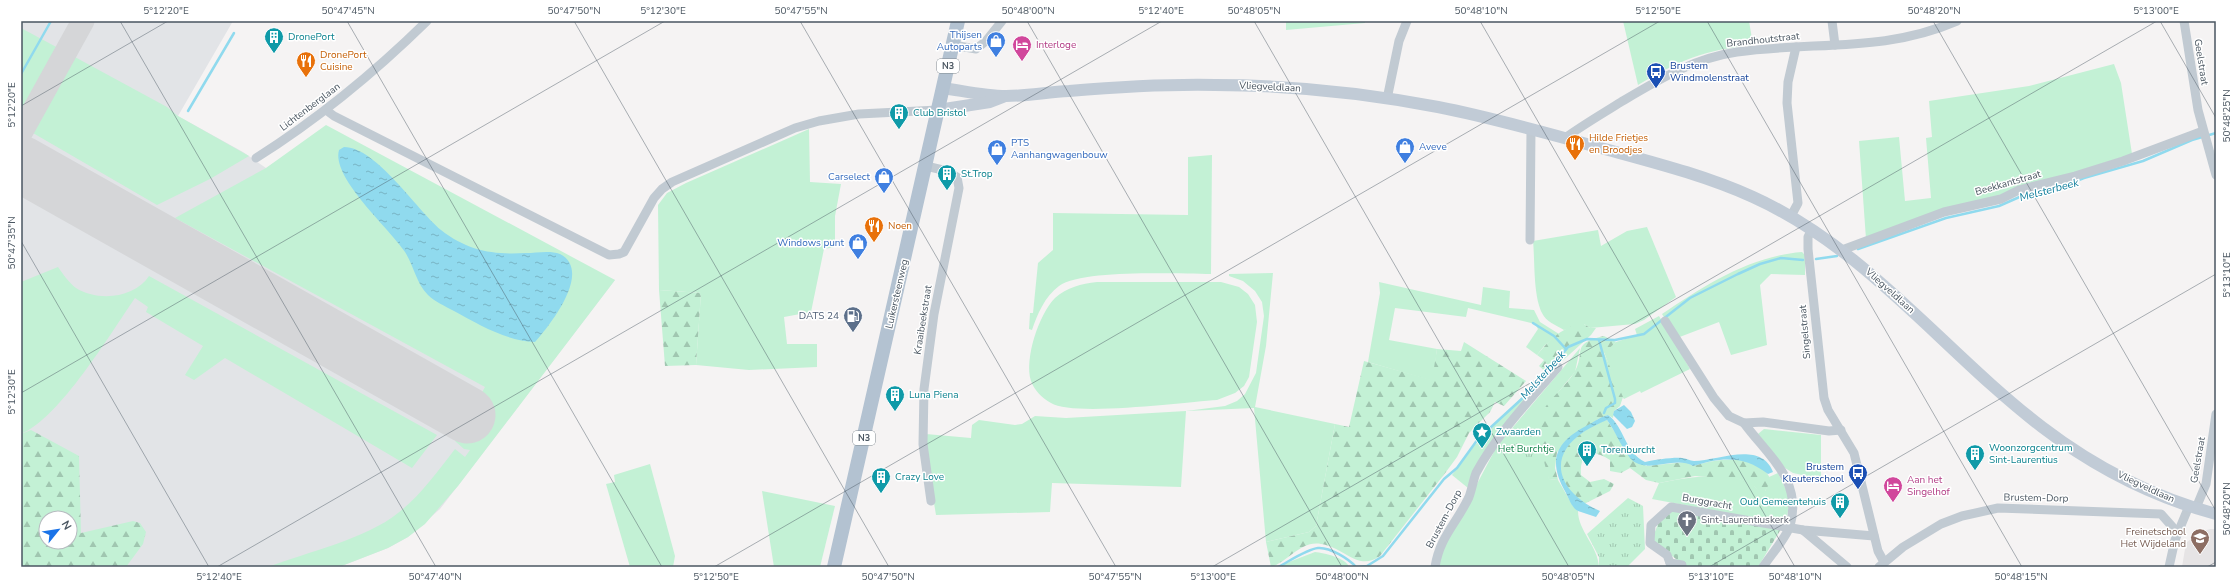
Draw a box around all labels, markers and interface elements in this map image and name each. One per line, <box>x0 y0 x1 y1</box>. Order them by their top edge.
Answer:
text: 5°12'20"E <box>143 4 189 18</box>
text: 50°47'45"N <box>321 4 375 18</box>
text: 50°47'50"N <box>547 4 601 18</box>
text: 5°12'30"E <box>640 4 686 18</box>
text: 50°47'55"N <box>774 4 828 18</box>
text: 50°48'00"N <box>1001 4 1055 18</box>
text: 5°12'40"E <box>1138 4 1184 18</box>
text: 50°48'05"N <box>1227 4 1281 18</box>
text: 50°48'10"N <box>1454 4 1508 18</box>
text: 5°12'50"E <box>1635 4 1681 18</box>
text: 50°48'20"N <box>1907 4 1961 18</box>
text: 5°13'00"E <box>2133 4 2179 18</box>
building icon: DronePort <box>263 26 285 54</box>
place label: Thijsen Autoparts <box>937 28 982 54</box>
street label: Brandhoutstraat <box>1726 29 1801 51</box>
place label: DronePort <box>288 30 335 44</box>
shop icon: Thijsen Autoparts <box>985 30 1007 58</box>
hotel icon: Interloge <box>1011 34 1033 62</box>
place label: Interloge <box>1036 38 1076 52</box>
street label: Geelstraat <box>2190 38 2212 87</box>
place label: DronePort Cuisine <box>320 48 367 74</box>
restaurant icon: DronePort Cuisine <box>295 50 317 78</box>
road number: N3 <box>937 59 959 73</box>
place label: Brustem Windmolenstraat <box>1670 59 1749 85</box>
bus stop icon: Brustem Windmolenstraat <box>1645 61 1667 89</box>
street label: Vliegveldlaan <box>1238 78 1301 96</box>
street label: Lichtenberglaan <box>277 80 343 134</box>
text: 5°12'20"E <box>5 82 19 128</box>
text: 50°48'25"N <box>2220 89 2234 143</box>
building icon: Club Bristol <box>888 102 910 130</box>
place label: Club Bristol <box>913 106 966 120</box>
place label: Hilde Frietjes en Broodjes <box>1589 131 1648 157</box>
restaurant icon: Hilde Frietjes en Broodjes <box>1564 133 1586 161</box>
place label: PTS Aanhangwagenbouw <box>1011 136 1108 162</box>
shop icon: Aveve <box>1394 136 1416 164</box>
shop icon: PTS Aanhangwagenbouw <box>986 138 1008 166</box>
place label: Aveve <box>1419 140 1447 154</box>
building icon: St.Trop <box>936 163 958 191</box>
shop icon: Carselect <box>873 166 895 194</box>
place label: St.Trop <box>961 167 993 181</box>
street label: Beekkantstraat <box>1974 167 2043 199</box>
place label: Carselect <box>828 170 870 184</box>
water label: Melsterbeek <box>2018 175 2081 205</box>
restaurant icon: Noen <box>863 215 885 243</box>
text: 50°47'35"N <box>5 216 19 270</box>
place label: Noen <box>888 219 912 233</box>
shop icon: Windows punt <box>847 232 869 260</box>
place label: Windows punt <box>777 236 844 250</box>
text: 5°13'10"E <box>2220 252 2234 298</box>
street label: Luikersteenweg <box>882 258 912 330</box>
street label: Vliegveldlaan <box>1862 264 1918 317</box>
street label: Kraaibeekstraat <box>911 284 935 356</box>
street label: Singelstraat <box>1796 304 1814 360</box>
fuel station icon: DATS 24 <box>842 305 864 333</box>
place label: DATS 24 <box>799 309 839 323</box>
water label: Melsterbeek <box>1517 347 1569 403</box>
text: 5°12'30"E <box>5 369 19 415</box>
building icon: Luna Piena <box>884 384 906 412</box>
place label: Luna Piena <box>909 388 958 402</box>
place icon: Zwaarden <box>1471 421 1493 449</box>
place label: Zwaarden <box>1496 425 1541 439</box>
road number: N3 <box>853 431 875 445</box>
street label: Geelstraat <box>2187 435 2209 484</box>
building icon: Torenburcht <box>1576 439 1598 467</box>
place label: Woonzorgcentrum Sint-Laurentius <box>1989 441 2072 467</box>
park label: Het Burchtje <box>1498 442 1554 456</box>
place label: Torenburcht <box>1601 443 1656 457</box>
building icon: Woonzorgcentrum Sint-Laurentius <box>1964 443 1986 471</box>
place label: Brustem Kleuterschool <box>1782 460 1844 486</box>
bus stop icon: Brustem Kleuterschool <box>1847 462 1869 490</box>
building icon: Crazy Love <box>870 466 892 494</box>
street label: Vliegveldlaan <box>2114 467 2177 506</box>
place label: Crazy Love <box>895 470 944 484</box>
place label: Aan het Singelhof <box>1907 473 1950 499</box>
hotel icon: Aan het Singelhof <box>1882 475 1904 503</box>
text: 50°48'20"N <box>2220 482 2234 536</box>
street label: Brustem-Dorp <box>1423 487 1465 551</box>
street label: Brustem-Dorp <box>2004 490 2069 506</box>
street label: Burggracht <box>1681 491 1733 513</box>
building icon: Oud Gemeentehuis <box>1829 491 1851 519</box>
place label: Oud Gemeentehuis <box>1740 495 1826 509</box>
church icon: Sint-Laurentiuskerk <box>1676 509 1698 537</box>
north arrow <box>38 510 78 550</box>
place label: Sint-Laurentiuskerk <box>1701 513 1790 527</box>
text: N <box>58 518 75 533</box>
place label: Freinetschool Het Wijdeland <box>2120 525 2186 551</box>
school or university icon: Freinetschool Het Wijdeland <box>2189 527 2211 555</box>
text: 5°12'40"E <box>196 570 242 584</box>
text: 50°47'40"N <box>408 570 462 584</box>
text: 5°12'50"E <box>693 570 739 584</box>
text: 50°47'50"N <box>861 570 915 584</box>
text: 50°47'55"N <box>1088 570 1142 584</box>
text: 5°13'00"E <box>1190 570 1236 584</box>
text: 50°48'00"N <box>1315 570 1369 584</box>
text: 50°48'05"N <box>1541 570 1595 584</box>
text: 5°13'10"E <box>1688 570 1734 584</box>
text: 50°48'10"N <box>1768 570 1822 584</box>
text: 50°48'15"N <box>1994 570 2048 584</box>

